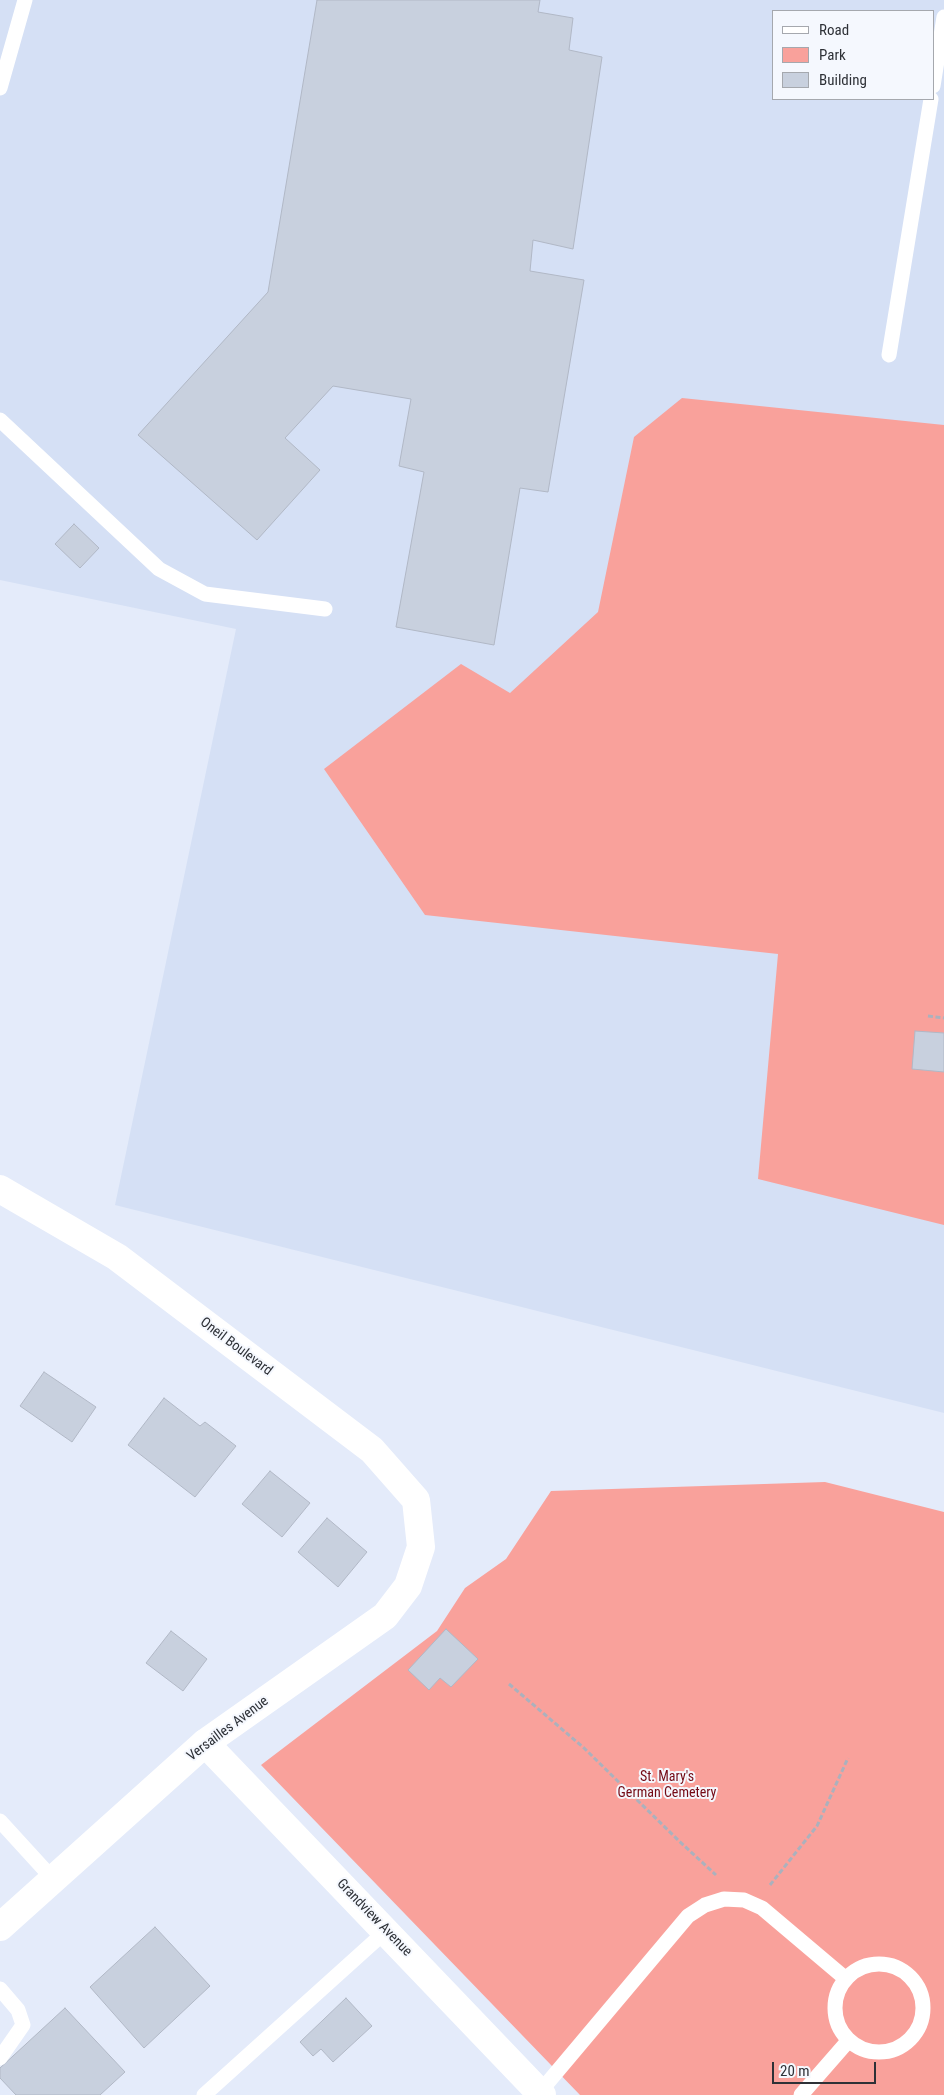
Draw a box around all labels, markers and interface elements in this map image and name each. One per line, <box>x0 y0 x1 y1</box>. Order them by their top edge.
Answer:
legend <box>772 10 934 100</box>
text: Road <box>819 21 849 39</box>
text: Park <box>819 46 846 64</box>
text: Building <box>819 71 867 89</box>
street label: Oneil Boulevard <box>197 1314 275 1380</box>
street label: Versailles Avenue <box>184 1693 272 1765</box>
park label: St. Mary's German Cemetery <box>618 1769 716 1801</box>
street label: Grandview Avenue <box>333 1876 415 1960</box>
scale bar <box>774 2052 878 2084</box>
text: 20 m <box>780 2062 810 2080</box>

